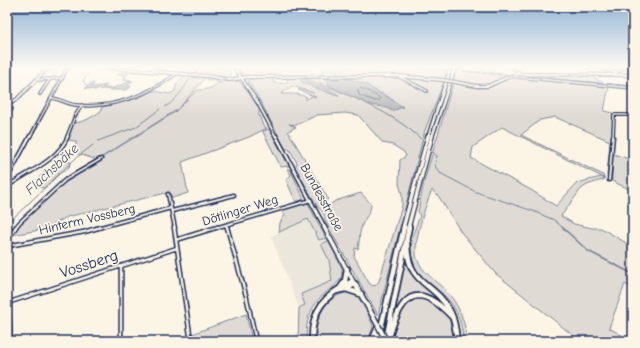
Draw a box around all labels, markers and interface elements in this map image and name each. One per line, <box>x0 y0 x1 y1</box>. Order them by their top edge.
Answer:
water label: Flachsbäke <box>22 140 82 198</box>
street label: Bundesstraße <box>297 161 347 234</box>
street label: Dötlinger Weg <box>200 191 280 229</box>
street label: Hinterm Vossberg <box>37 201 137 237</box>
street label: Vossberg <box>58 246 120 282</box>

